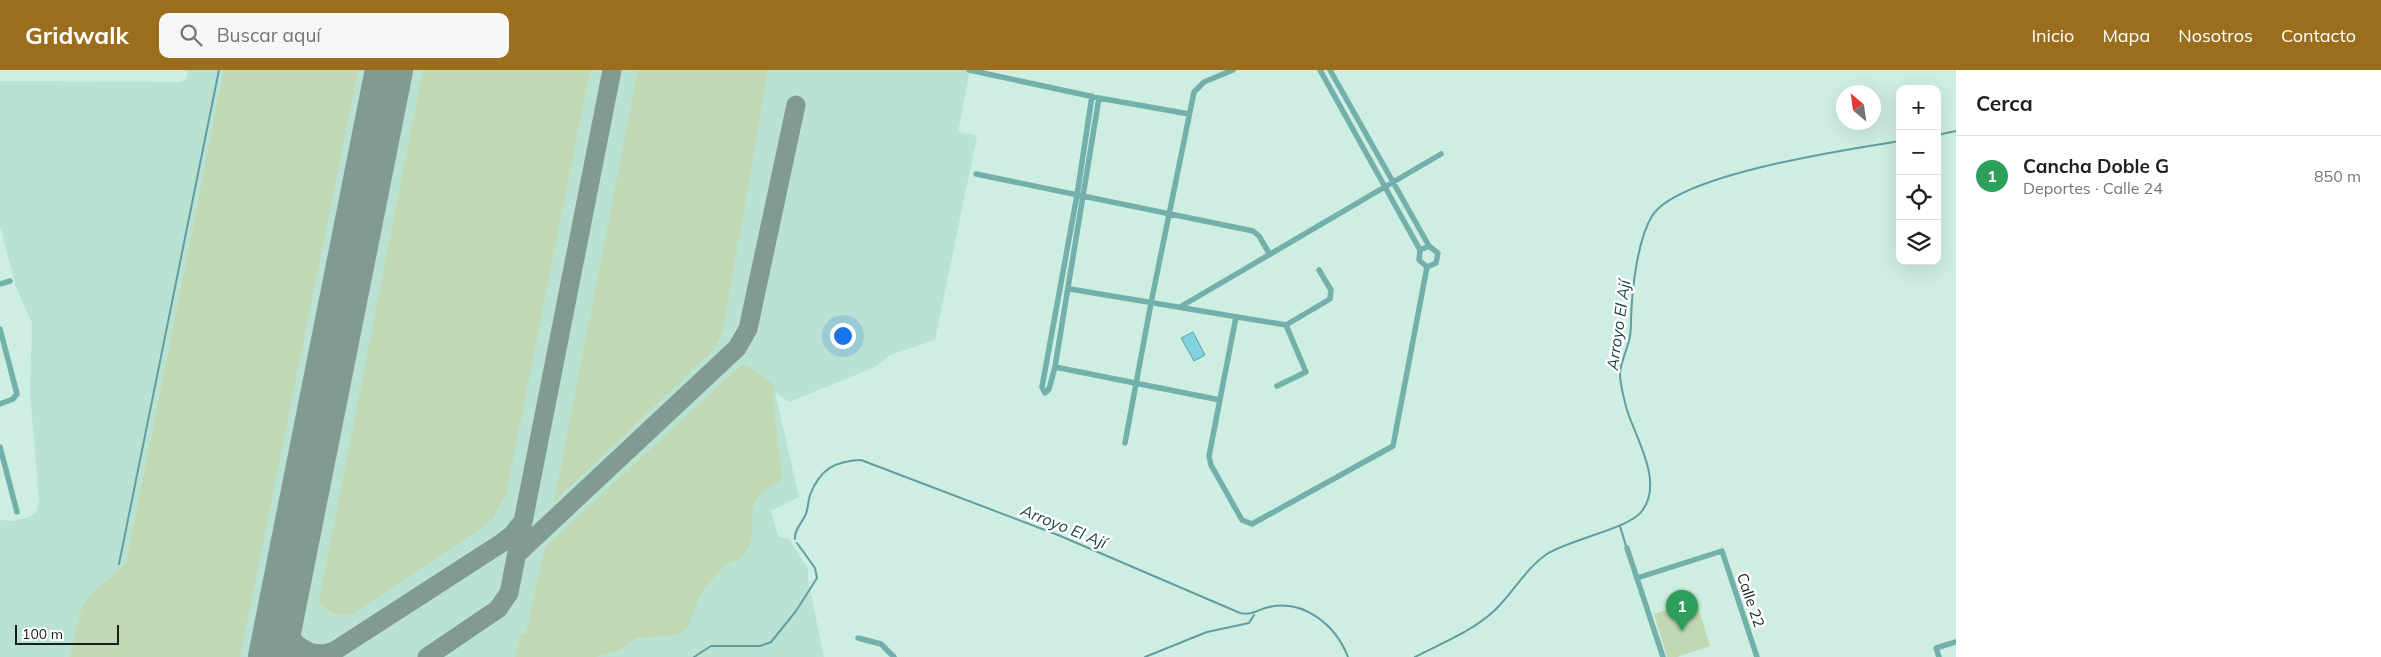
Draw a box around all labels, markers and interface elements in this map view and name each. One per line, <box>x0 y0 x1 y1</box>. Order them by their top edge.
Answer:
search box <box>159 13 509 58</box>
text: Gridwalk <box>25 20 129 50</box>
icon: search <box>177 21 205 49</box>
text: Buscar aquí <box>217 23 321 47</box>
text: Inicio <box>2031 24 2074 47</box>
text: Mapa <box>2102 24 2150 47</box>
text: Nosotros <box>2178 24 2253 47</box>
text: Contacto <box>2281 24 2356 47</box>
north arrow <box>1836 85 1881 130</box>
map controls <box>1896 85 1941 265</box>
button: + <box>1896 85 1941 130</box>
text: Cerca <box>1976 90 2033 116</box>
button: − <box>1896 130 1941 175</box>
text: Cancha Doble G <box>2023 154 2169 178</box>
text: 1 <box>1987 166 1997 186</box>
text: 850 m <box>2314 166 2361 186</box>
button: locate <box>1896 175 1941 220</box>
text: Deportes · Calle 24 <box>2023 178 2163 198</box>
button: layers <box>1896 220 1941 265</box>
water label: Arroyo El Ají <box>1602 277 1635 372</box>
your location <box>830 323 856 349</box>
water label: Arroyo El Ají <box>1017 499 1112 553</box>
street label: Calle 22 <box>1733 570 1769 630</box>
pin: 1 <box>1666 590 1698 631</box>
scale bar <box>15 622 119 645</box>
text: 100 m <box>22 625 63 643</box>

